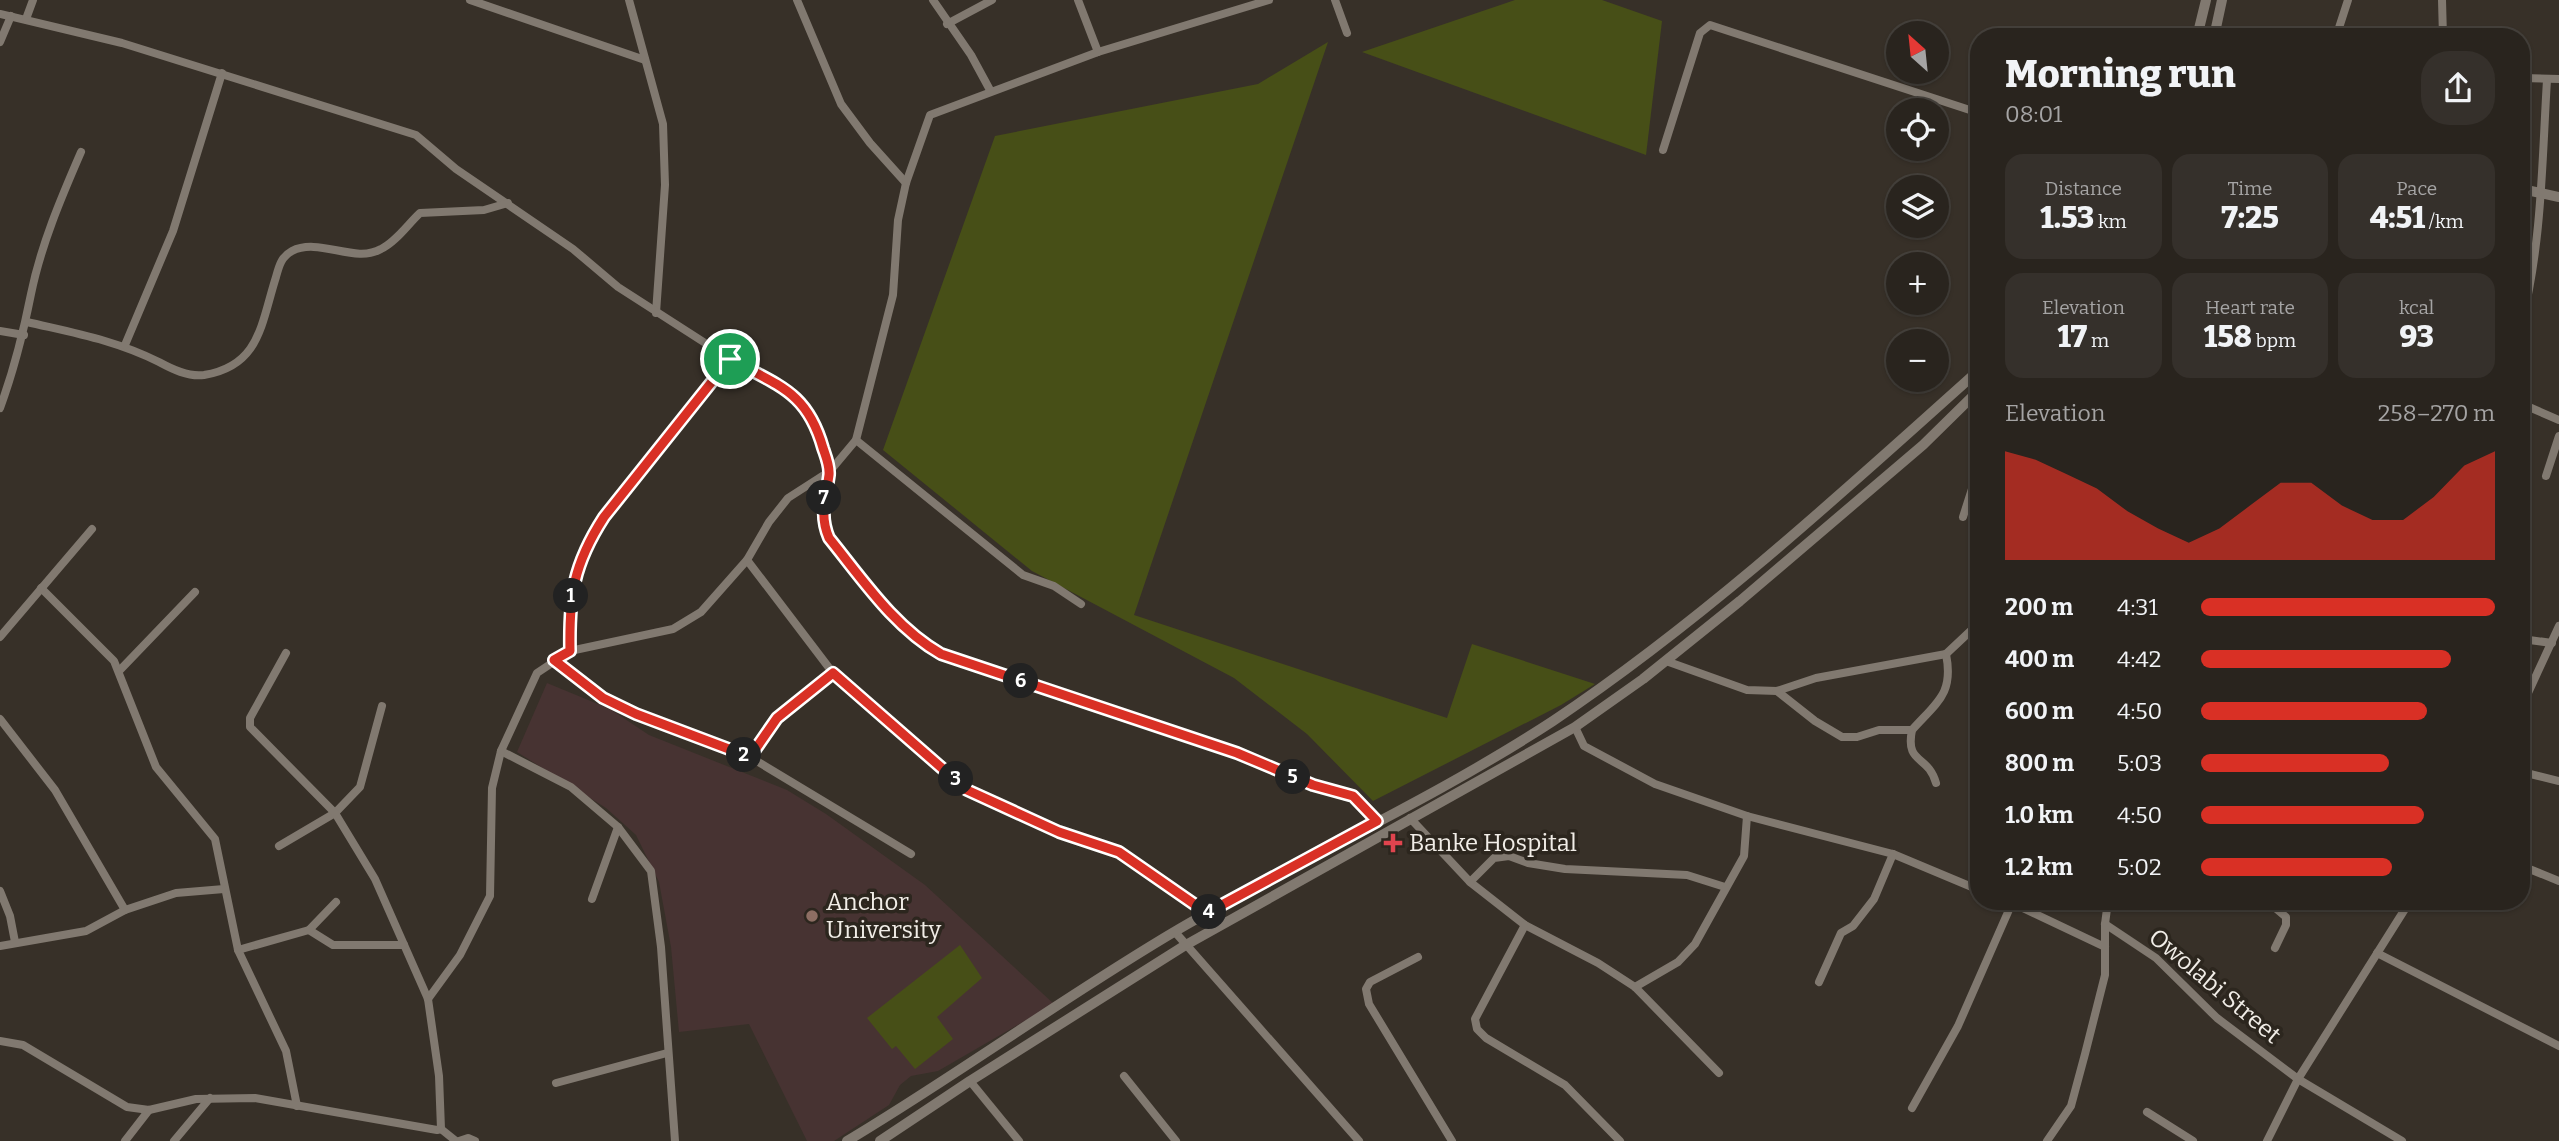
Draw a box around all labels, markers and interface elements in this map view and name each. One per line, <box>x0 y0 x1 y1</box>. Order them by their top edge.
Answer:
north arrow <box>1886 21 1950 84</box>
map controls <box>1886 21 1949 392</box>
text: Morning run <box>2005 51 2236 97</box>
button: share <box>2421 51 2495 125</box>
button: locate <box>1886 98 1949 161</box>
text: 08:01 <box>2005 100 2062 128</box>
button: layers <box>1886 175 1949 238</box>
text: Distance <box>2045 177 2122 200</box>
text: Time <box>2228 177 2272 200</box>
text: Pace <box>2396 177 2437 200</box>
text: 1.53 <box>2040 200 2094 236</box>
text: 7:25 <box>2221 200 2279 236</box>
text: 4:51 <box>2370 200 2425 236</box>
text: km <box>2094 210 2127 233</box>
text: /km <box>2425 210 2464 233</box>
button: + <box>1886 252 1949 315</box>
text: Elevation <box>2042 296 2125 319</box>
text: Heart rate <box>2205 296 2295 319</box>
text: kcal <box>2399 296 2434 319</box>
text: 17 <box>2058 319 2087 355</box>
text: 158 <box>2204 319 2252 355</box>
text: 93 <box>2399 319 2434 355</box>
pin <box>700 329 760 389</box>
button: − <box>1886 329 1949 392</box>
text: m <box>2087 329 2109 352</box>
text: bpm <box>2252 329 2296 352</box>
icon: arrive <box>711 340 749 378</box>
text: Elevation <box>2005 399 2105 427</box>
text: 258–270 m <box>2378 399 2495 427</box>
pin: 7 <box>806 480 842 516</box>
text: 7 <box>818 486 829 509</box>
pin: 1 <box>554 578 588 614</box>
text: 1 <box>566 584 575 607</box>
text: 200 m <box>2005 593 2073 621</box>
text: 4:31 <box>2117 593 2158 621</box>
text: 400 m <box>2005 645 2074 673</box>
text: 4:42 <box>2117 645 2161 673</box>
pin: 6 <box>1004 664 1038 698</box>
text: 6 <box>1015 669 1026 692</box>
text: 600 m <box>2005 697 2074 725</box>
text: 4:50 <box>2117 697 2162 725</box>
pin: 2 <box>726 738 762 772</box>
text: 2 <box>738 743 749 766</box>
text: 800 m <box>2005 749 2074 777</box>
text: 5:03 <box>2117 749 2162 777</box>
pin: 5 <box>1276 760 1310 794</box>
pin: 3 <box>939 762 974 796</box>
text: 5 <box>1287 765 1298 788</box>
text: 3 <box>950 767 961 790</box>
text: 1.0 km <box>2005 801 2074 829</box>
text: 4:50 <box>2117 801 2162 829</box>
place label: Banke Hospital <box>1409 829 1577 857</box>
marker: Banke Hospital <box>1383 833 1403 853</box>
text: 1.2 km <box>2005 853 2073 881</box>
text: 5:02 <box>2117 853 2161 881</box>
place label: Anchor University <box>826 888 942 944</box>
pin: 4 <box>1192 894 1226 930</box>
text: 4 <box>1203 900 1214 923</box>
marker: Anchor University <box>804 908 820 924</box>
street label: Owolabi Street <box>2143 923 2287 1049</box>

